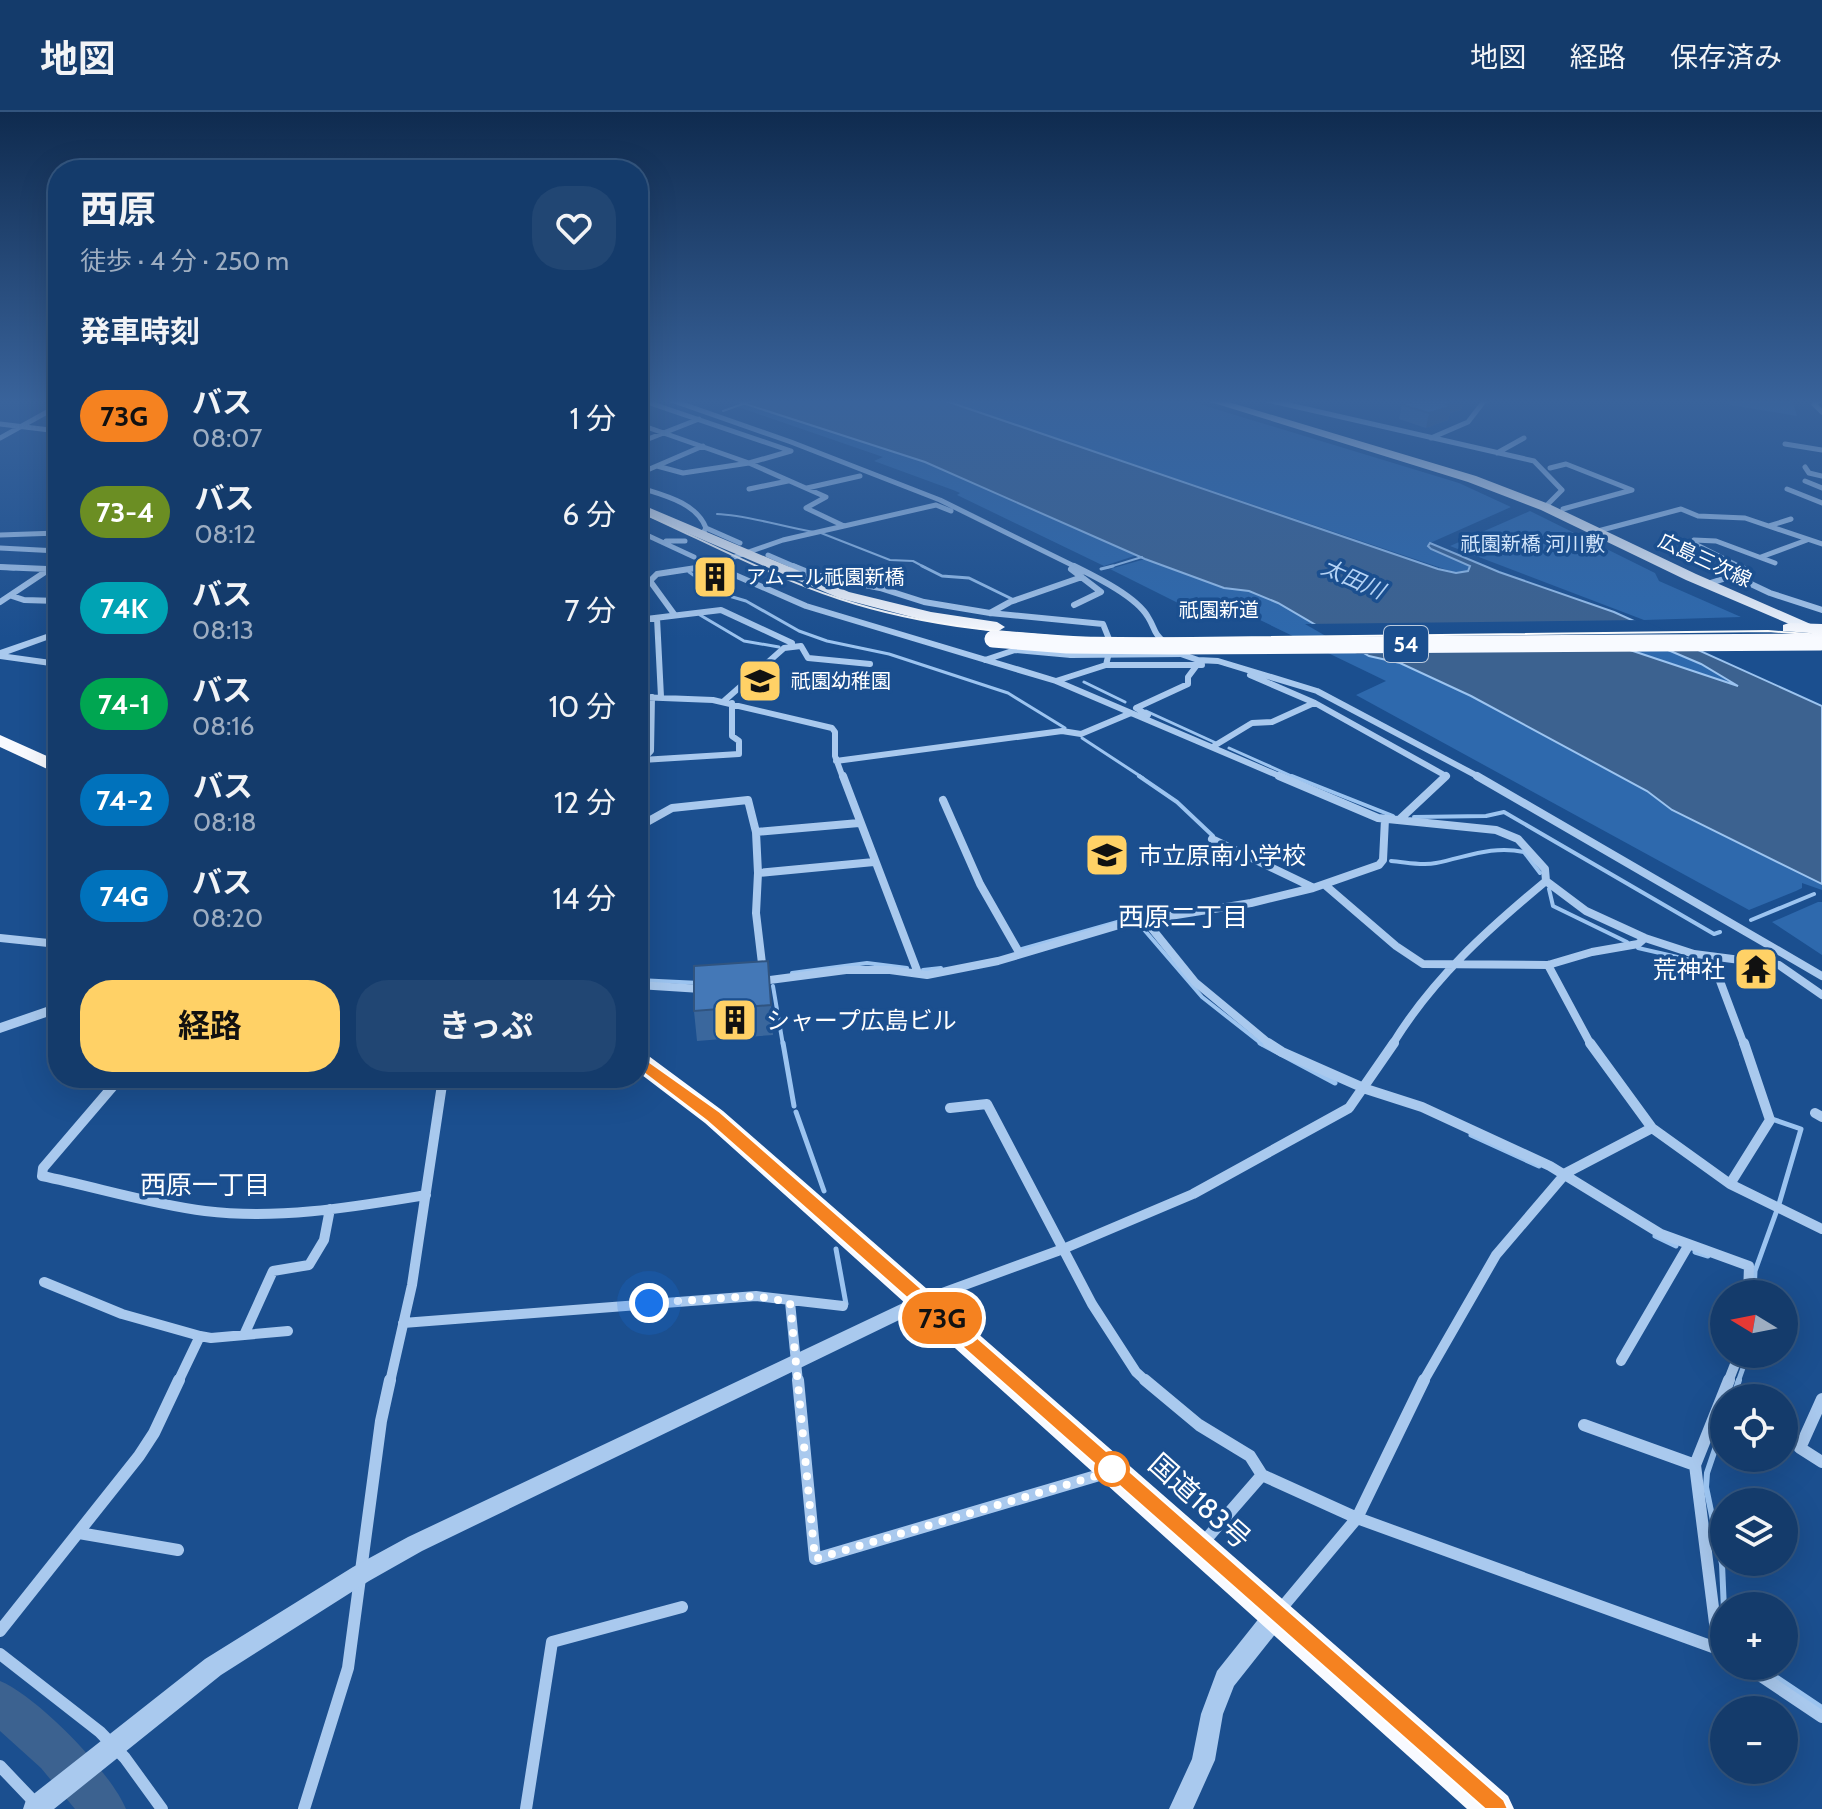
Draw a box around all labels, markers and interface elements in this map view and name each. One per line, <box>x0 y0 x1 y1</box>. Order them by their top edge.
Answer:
text: 地図 <box>40 35 116 82</box>
text: 地図 <box>1470 40 1526 74</box>
text: 経路 <box>1570 40 1626 74</box>
text: 保存済み <box>1670 40 1782 74</box>
text: 西原 <box>80 186 156 233</box>
button: heart <box>532 186 616 270</box>
text: 徒歩 · 4 分 · 250 m <box>80 245 289 277</box>
text: 発車時刻 <box>80 313 200 350</box>
text: バス <box>192 384 252 421</box>
text: 73G <box>100 399 148 433</box>
text: 1 分 <box>569 400 616 437</box>
text: 08:07 <box>192 422 262 454</box>
text: バス <box>194 480 254 517</box>
text: 73-4 <box>96 495 154 529</box>
text: 6 分 <box>562 496 616 533</box>
text: 08:12 <box>194 518 256 550</box>
street label: 広島三次線 <box>1655 528 1755 592</box>
park label: 祇園新橋 河川敷 <box>1461 532 1605 556</box>
building icon: アムール祇園新橋 <box>691 553 739 601</box>
water label: 太田川 <box>1317 553 1390 606</box>
place label: アムール祇園新橋 <box>746 565 905 589</box>
text: バス <box>192 576 252 613</box>
text: 74K <box>100 591 148 625</box>
text: 7 分 <box>564 592 616 629</box>
street label: 祇園新道 <box>1179 598 1259 622</box>
text: 08:13 <box>192 614 254 646</box>
road number: 54 <box>1384 626 1428 662</box>
school or university icon: 祇園幼稚園 <box>736 657 784 705</box>
place label: 祇園幼稚園 <box>791 669 891 693</box>
text: バス <box>192 672 252 709</box>
text: 74-1 <box>98 687 150 721</box>
text: 10 分 <box>549 688 616 725</box>
text: 08:16 <box>192 710 255 742</box>
text: バス <box>193 768 253 805</box>
text: 74-2 <box>96 783 153 817</box>
text: 12 分 <box>554 784 616 821</box>
text: 08:18 <box>193 806 257 838</box>
school or university icon: 市立原南小学校 <box>1083 831 1131 879</box>
place label: 市立原南小学校 <box>1138 841 1306 870</box>
text: バス <box>192 864 252 901</box>
text: 74G <box>99 879 149 913</box>
text: 14 分 <box>552 880 616 917</box>
district label: 西原二丁目 <box>1118 901 1248 933</box>
text: 08:20 <box>192 902 263 934</box>
temple icon: 荒神社 <box>1732 945 1780 993</box>
place label: 荒神社 <box>1653 955 1725 984</box>
button: 経路 <box>80 980 340 1072</box>
button: きっぷ <box>356 980 616 1072</box>
building icon: シャープ広島ビル <box>711 996 759 1044</box>
place label: シャープ広島ビル <box>766 1006 957 1035</box>
district label: 西原一丁目 <box>140 1169 270 1201</box>
north arrow <box>1710 1280 1798 1368</box>
map controls <box>1710 1280 1798 1784</box>
your location <box>629 1283 669 1323</box>
line badge: 73G <box>896 1292 988 1344</box>
text: 73G <box>918 1301 966 1335</box>
button: locate <box>1710 1384 1798 1472</box>
street label: 国道183号 <box>1142 1446 1258 1556</box>
unlabelled marker <box>1095 1452 1129 1486</box>
button: layers <box>1710 1488 1798 1576</box>
button: + <box>1710 1592 1798 1680</box>
button: − <box>1710 1696 1798 1784</box>

